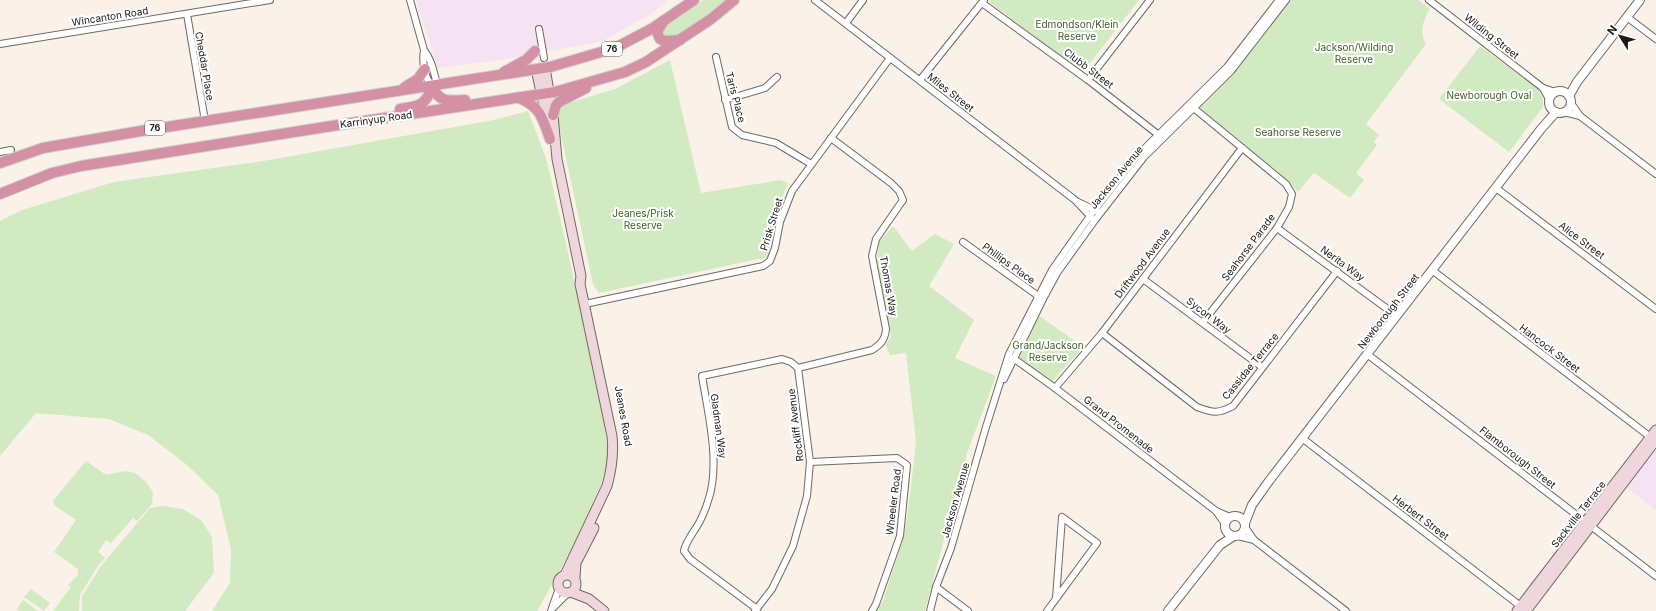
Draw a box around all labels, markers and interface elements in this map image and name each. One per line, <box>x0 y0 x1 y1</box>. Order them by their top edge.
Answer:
street label: Wincanton Road <box>71 4 149 28</box>
street label: Wilding Street <box>1462 11 1522 62</box>
north arrow <box>1600 16 1640 56</box>
park label: Edmondson/Klein Reserve <box>1035 18 1119 42</box>
text: N <box>1604 22 1620 38</box>
street label: Cheddar Place <box>193 31 217 101</box>
park label: Jackson/Wilding Reserve <box>1315 41 1393 65</box>
road number: 76 <box>602 42 622 56</box>
street label: Clubb Street <box>1062 45 1117 91</box>
street label: Taris Place <box>724 70 749 124</box>
street label: Miles Street <box>925 70 977 114</box>
park label: Newborough Oval <box>1446 89 1532 101</box>
street label: Karrinyup Road <box>339 108 413 130</box>
road number: 76 <box>145 121 165 135</box>
park label: Seahorse Reserve <box>1255 126 1341 138</box>
street label: Jackson Avenue <box>1087 143 1145 211</box>
street label: Prisk Street <box>757 195 785 252</box>
park label: Jeanes/Prisk Reserve <box>612 207 674 231</box>
street label: Seahorse Parade <box>1219 211 1277 283</box>
street label: Alice Street <box>1557 219 1608 262</box>
street label: Driftwood Avenue <box>1112 226 1172 300</box>
street label: Phillips Place <box>980 240 1038 286</box>
street label: Nerita Way <box>1318 243 1368 283</box>
street label: Thomas Way <box>878 255 900 318</box>
street label: Newborough Street <box>1355 270 1422 351</box>
street label: Sycon Way <box>1184 294 1234 336</box>
street label: Hancock Street <box>1517 321 1583 375</box>
street label: Cassidae Terrace <box>1219 330 1281 402</box>
park label: Grand/Jackson Reserve <box>1012 339 1084 363</box>
street label: Jeanes Road <box>613 385 635 447</box>
street label: Rockliff Avenue <box>785 388 805 462</box>
street label: Gladman Way <box>709 393 730 459</box>
street label: Grand Promenade <box>1082 393 1157 455</box>
street label: Flamborough Street <box>1478 424 1559 491</box>
street label: Jackson Avenue <box>939 461 972 539</box>
street label: Wheeler Road <box>883 468 903 536</box>
street label: Sackville Terrace <box>1548 478 1608 550</box>
street label: Herbert Street <box>1390 492 1452 542</box>

